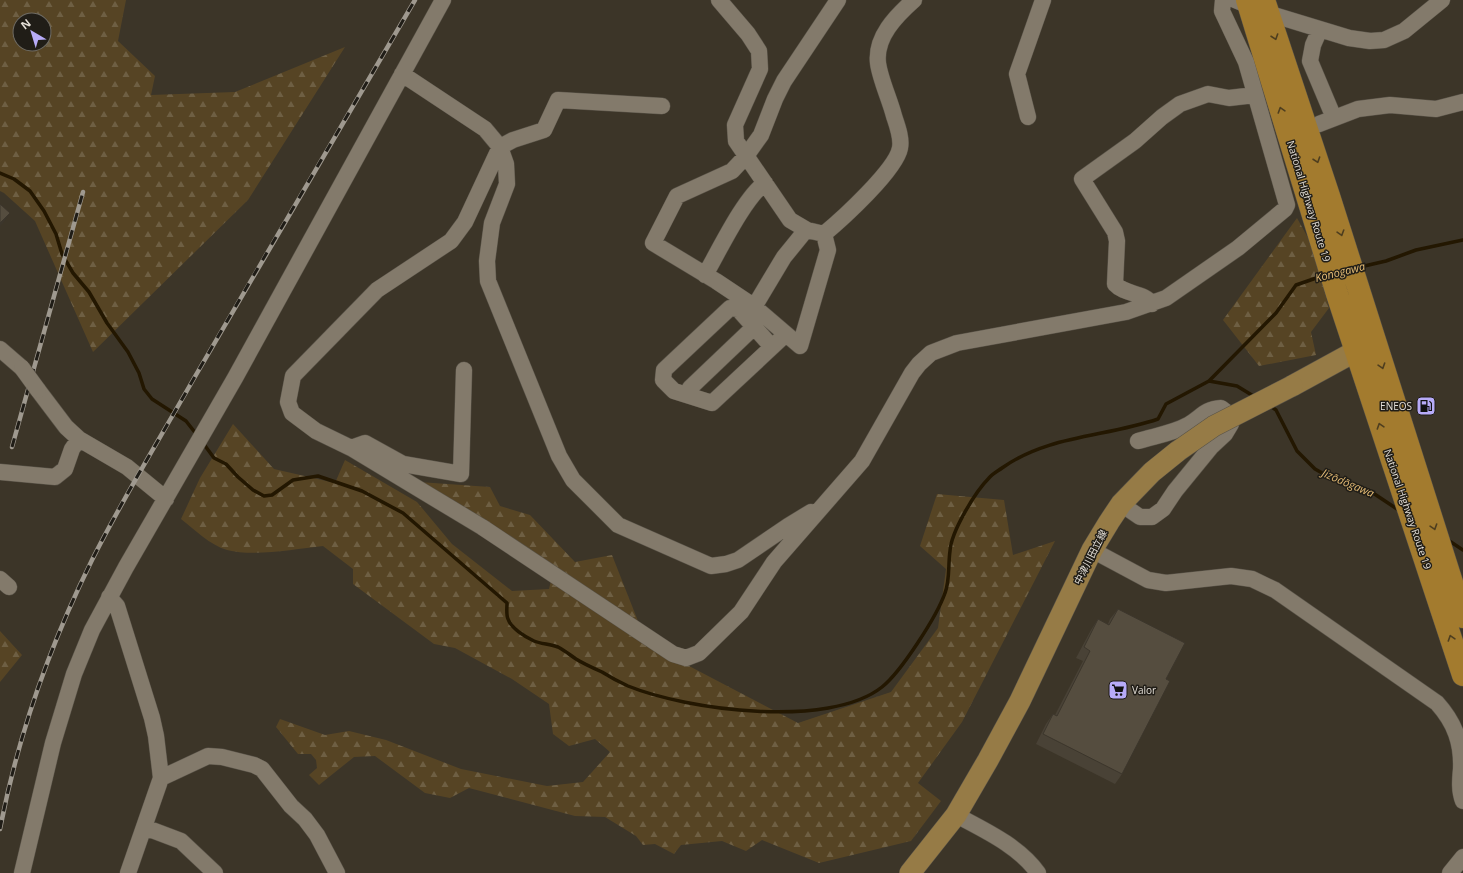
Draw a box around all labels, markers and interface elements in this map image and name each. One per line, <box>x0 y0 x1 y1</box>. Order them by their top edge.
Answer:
north arrow <box>12 12 52 52</box>
text: N <box>17 15 34 32</box>
one-way arrow <box>1271 34 1279 41</box>
one-way arrow <box>1277 107 1286 114</box>
street label: National Highway Route 19 <box>1284 139 1334 264</box>
one-way arrow <box>1312 157 1321 164</box>
one-way arrow <box>1336 229 1344 236</box>
water label: Konogawa <box>1313 258 1366 285</box>
one-way arrow <box>1377 363 1386 370</box>
fuel station icon: ENEOS <box>1415 395 1437 417</box>
place label: ENEOS <box>1380 399 1412 413</box>
one-way arrow <box>1376 423 1385 430</box>
street label: National Highway Route 19 <box>1381 447 1435 571</box>
water label: Jizōdōgawa <box>1318 464 1377 500</box>
one-way arrow <box>1430 524 1438 531</box>
street label: 中津川田立線 <box>1070 527 1110 587</box>
one-way arrow <box>1447 635 1456 642</box>
supermarket icon: Valor <box>1107 679 1129 701</box>
place label: Valor <box>1132 683 1156 697</box>

